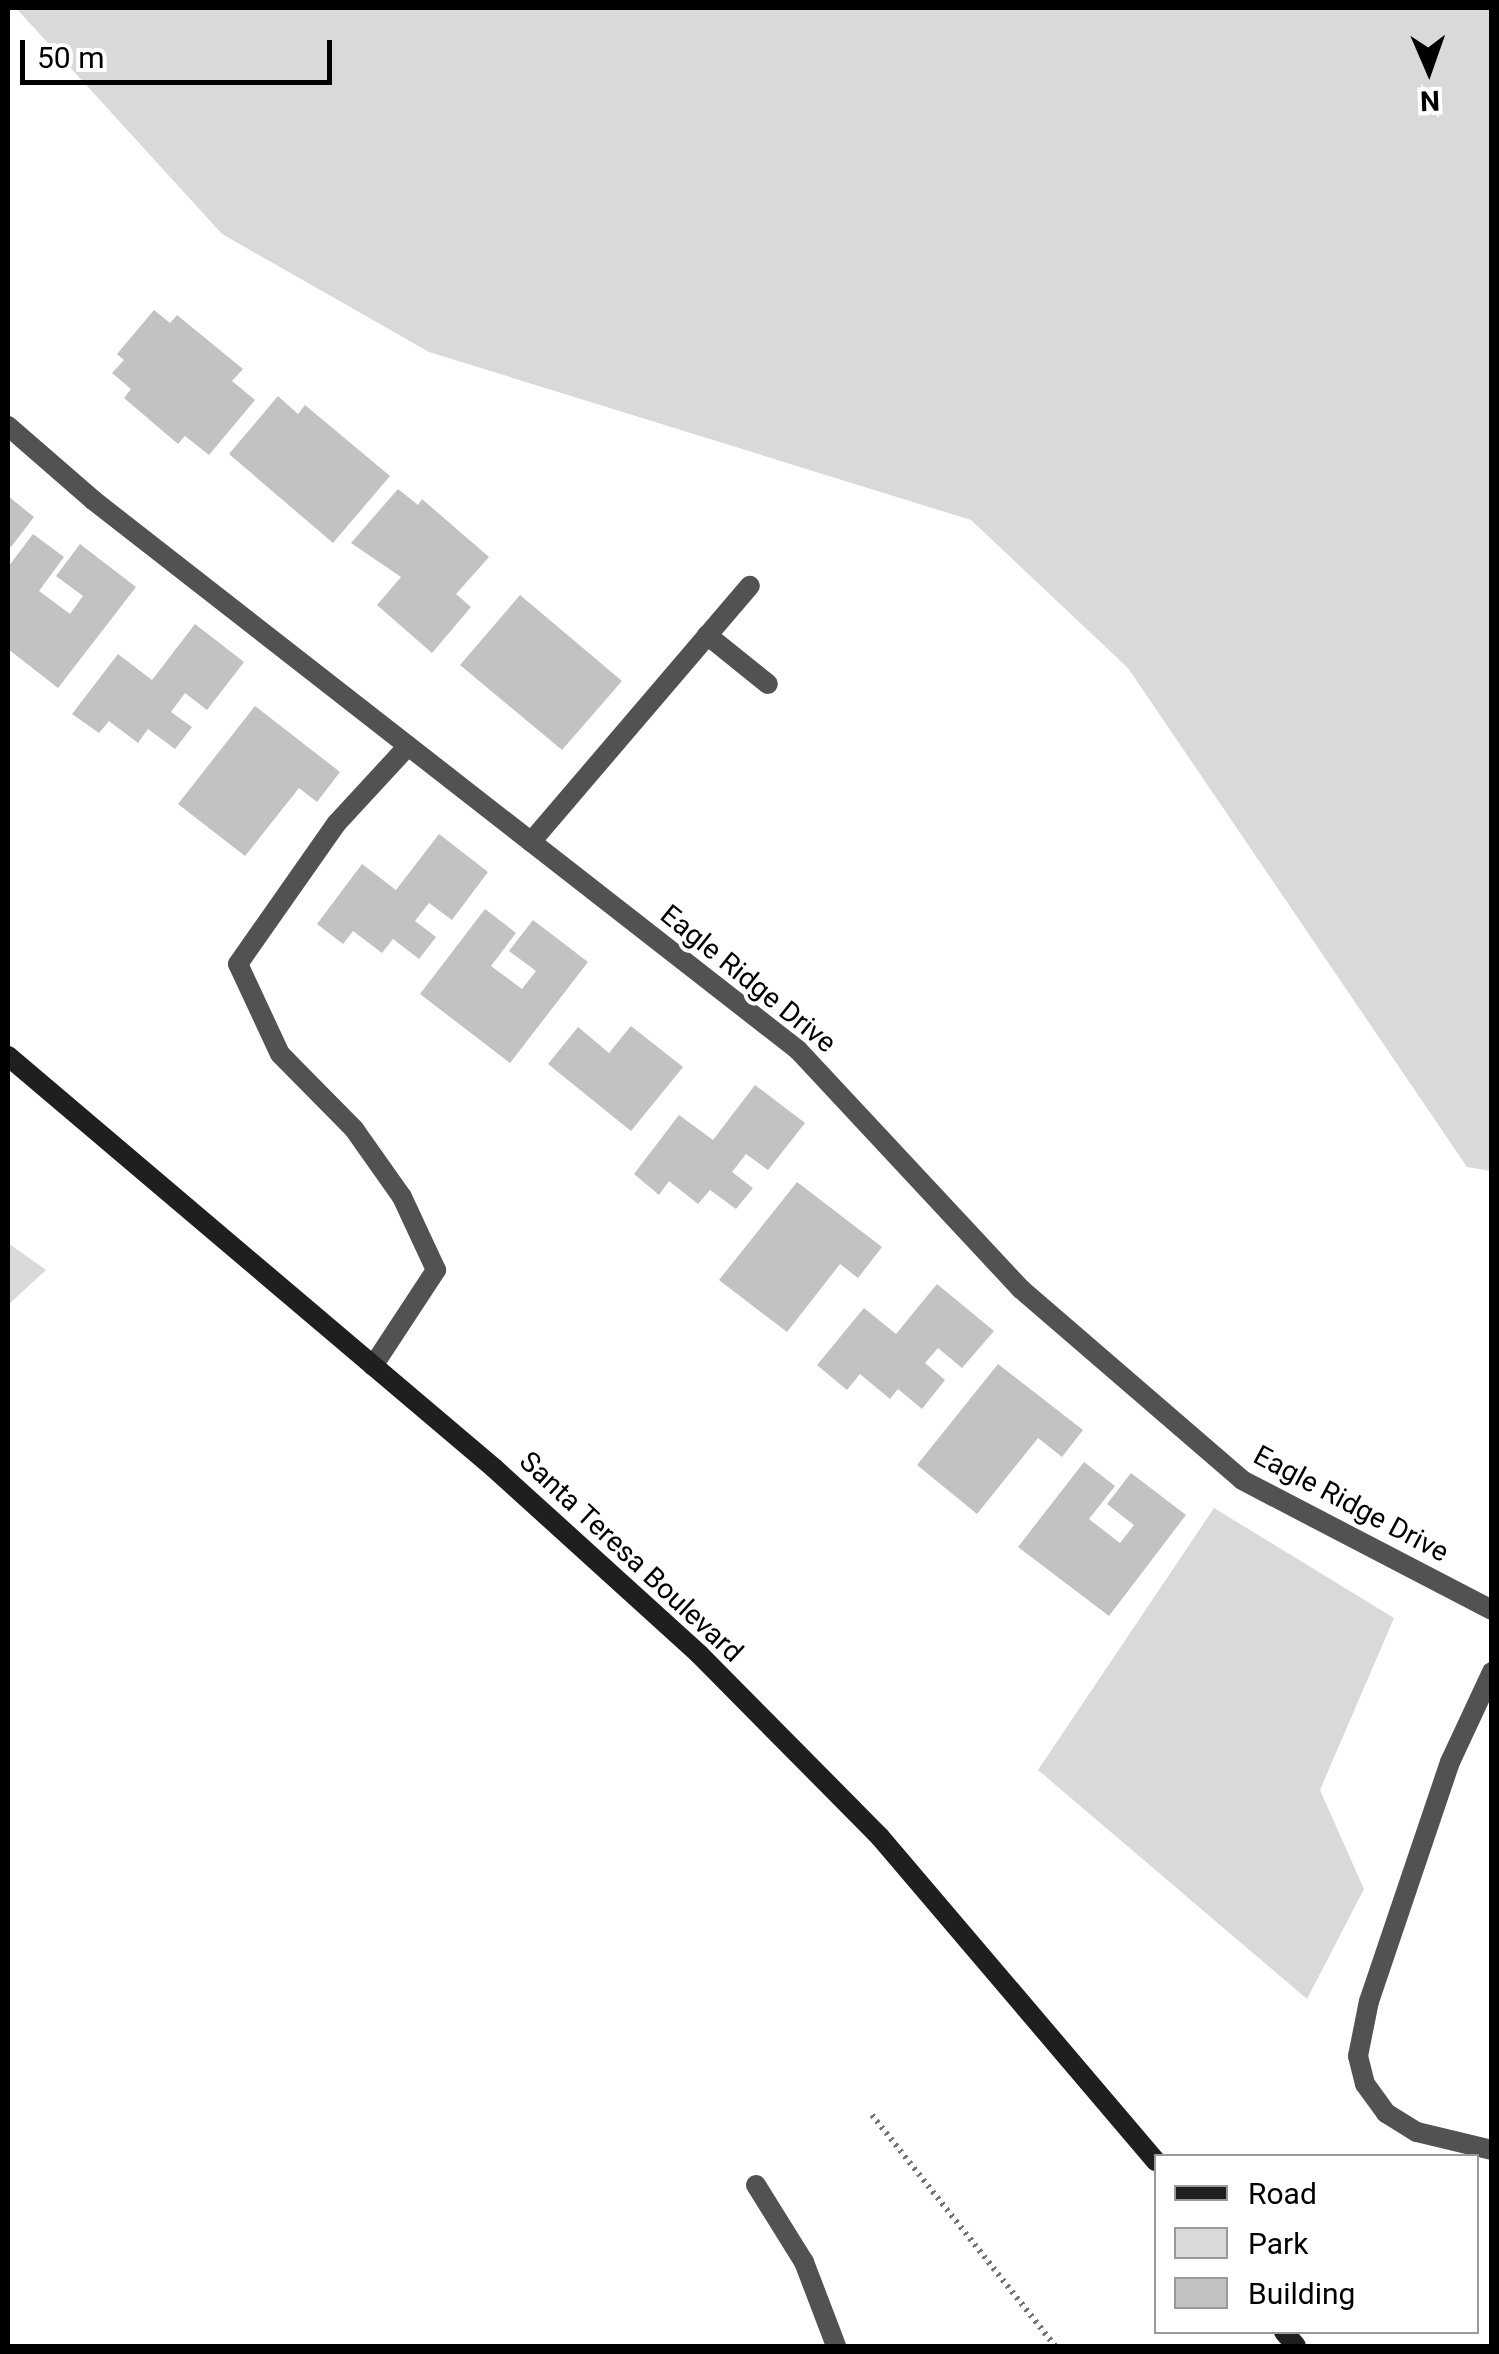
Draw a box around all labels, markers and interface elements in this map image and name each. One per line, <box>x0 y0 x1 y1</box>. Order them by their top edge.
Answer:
scale bar <box>25 20 338 82</box>
north arrow <box>1379 20 1479 120</box>
text: 50 m <box>37 40 104 75</box>
text: N <box>1420 84 1441 117</box>
street label: Eagle Ridge Drive <box>654 898 842 1060</box>
street label: Eagle Ridge Drive <box>1248 1439 1454 1569</box>
street label: Santa Teresa Boulevard <box>512 1445 750 1669</box>
legend <box>1154 2154 1479 2334</box>
text: Road <box>1248 2176 1317 2211</box>
text: Park <box>1248 2226 1308 2261</box>
text: Building <box>1248 2276 1355 2311</box>

